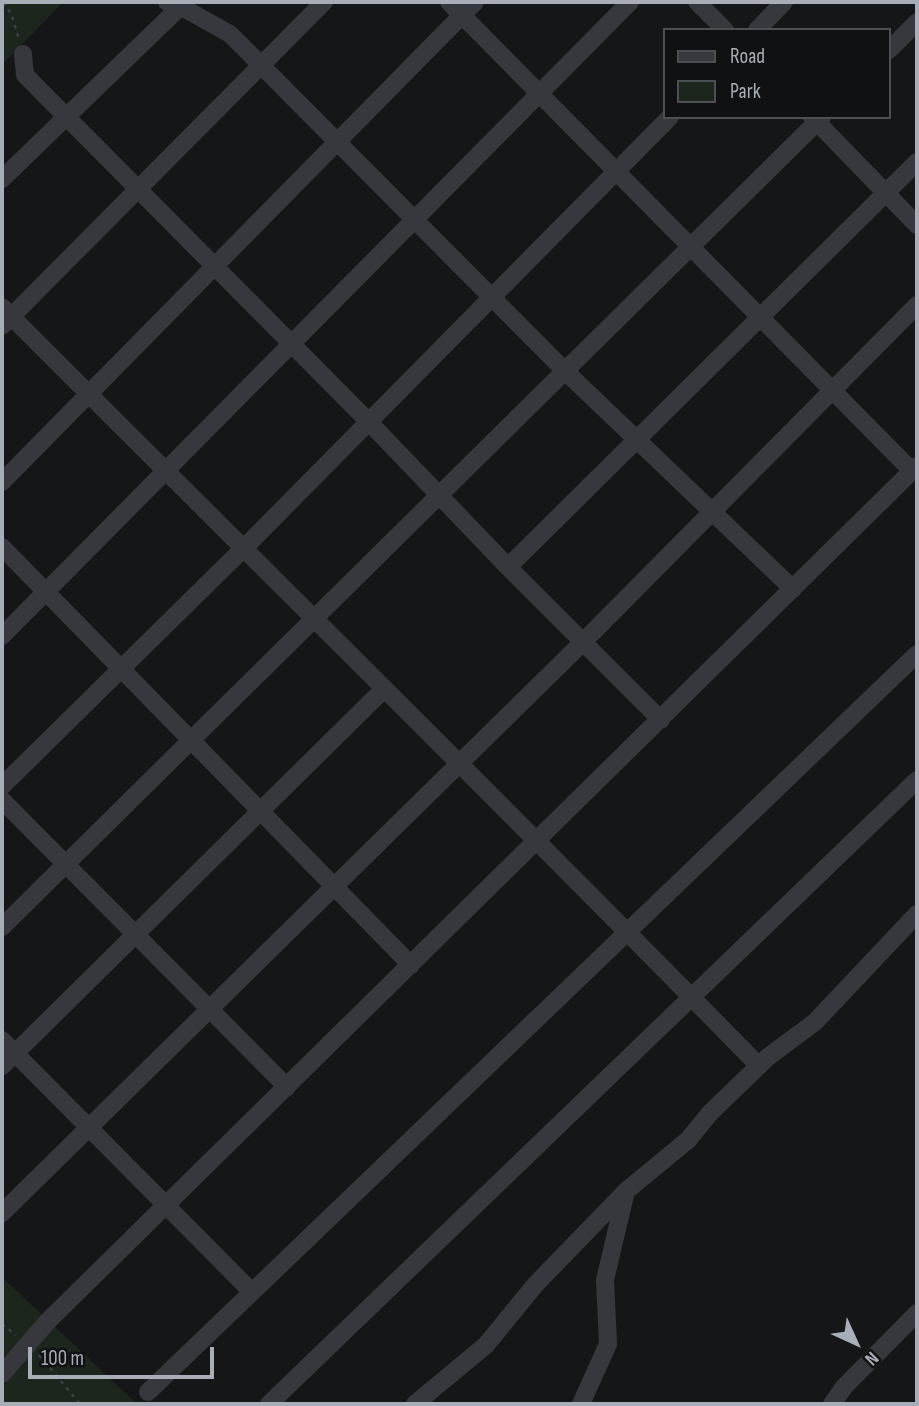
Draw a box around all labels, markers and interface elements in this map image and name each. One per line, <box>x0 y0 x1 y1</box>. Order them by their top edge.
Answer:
legend <box>664 28 891 119</box>
text: Road <box>730 44 765 69</box>
text: Park <box>730 79 761 104</box>
north arrow <box>821 1308 891 1378</box>
scale bar <box>32 1332 217 1376</box>
text: 100 m <box>41 1346 84 1371</box>
text: N <box>859 1346 883 1370</box>

